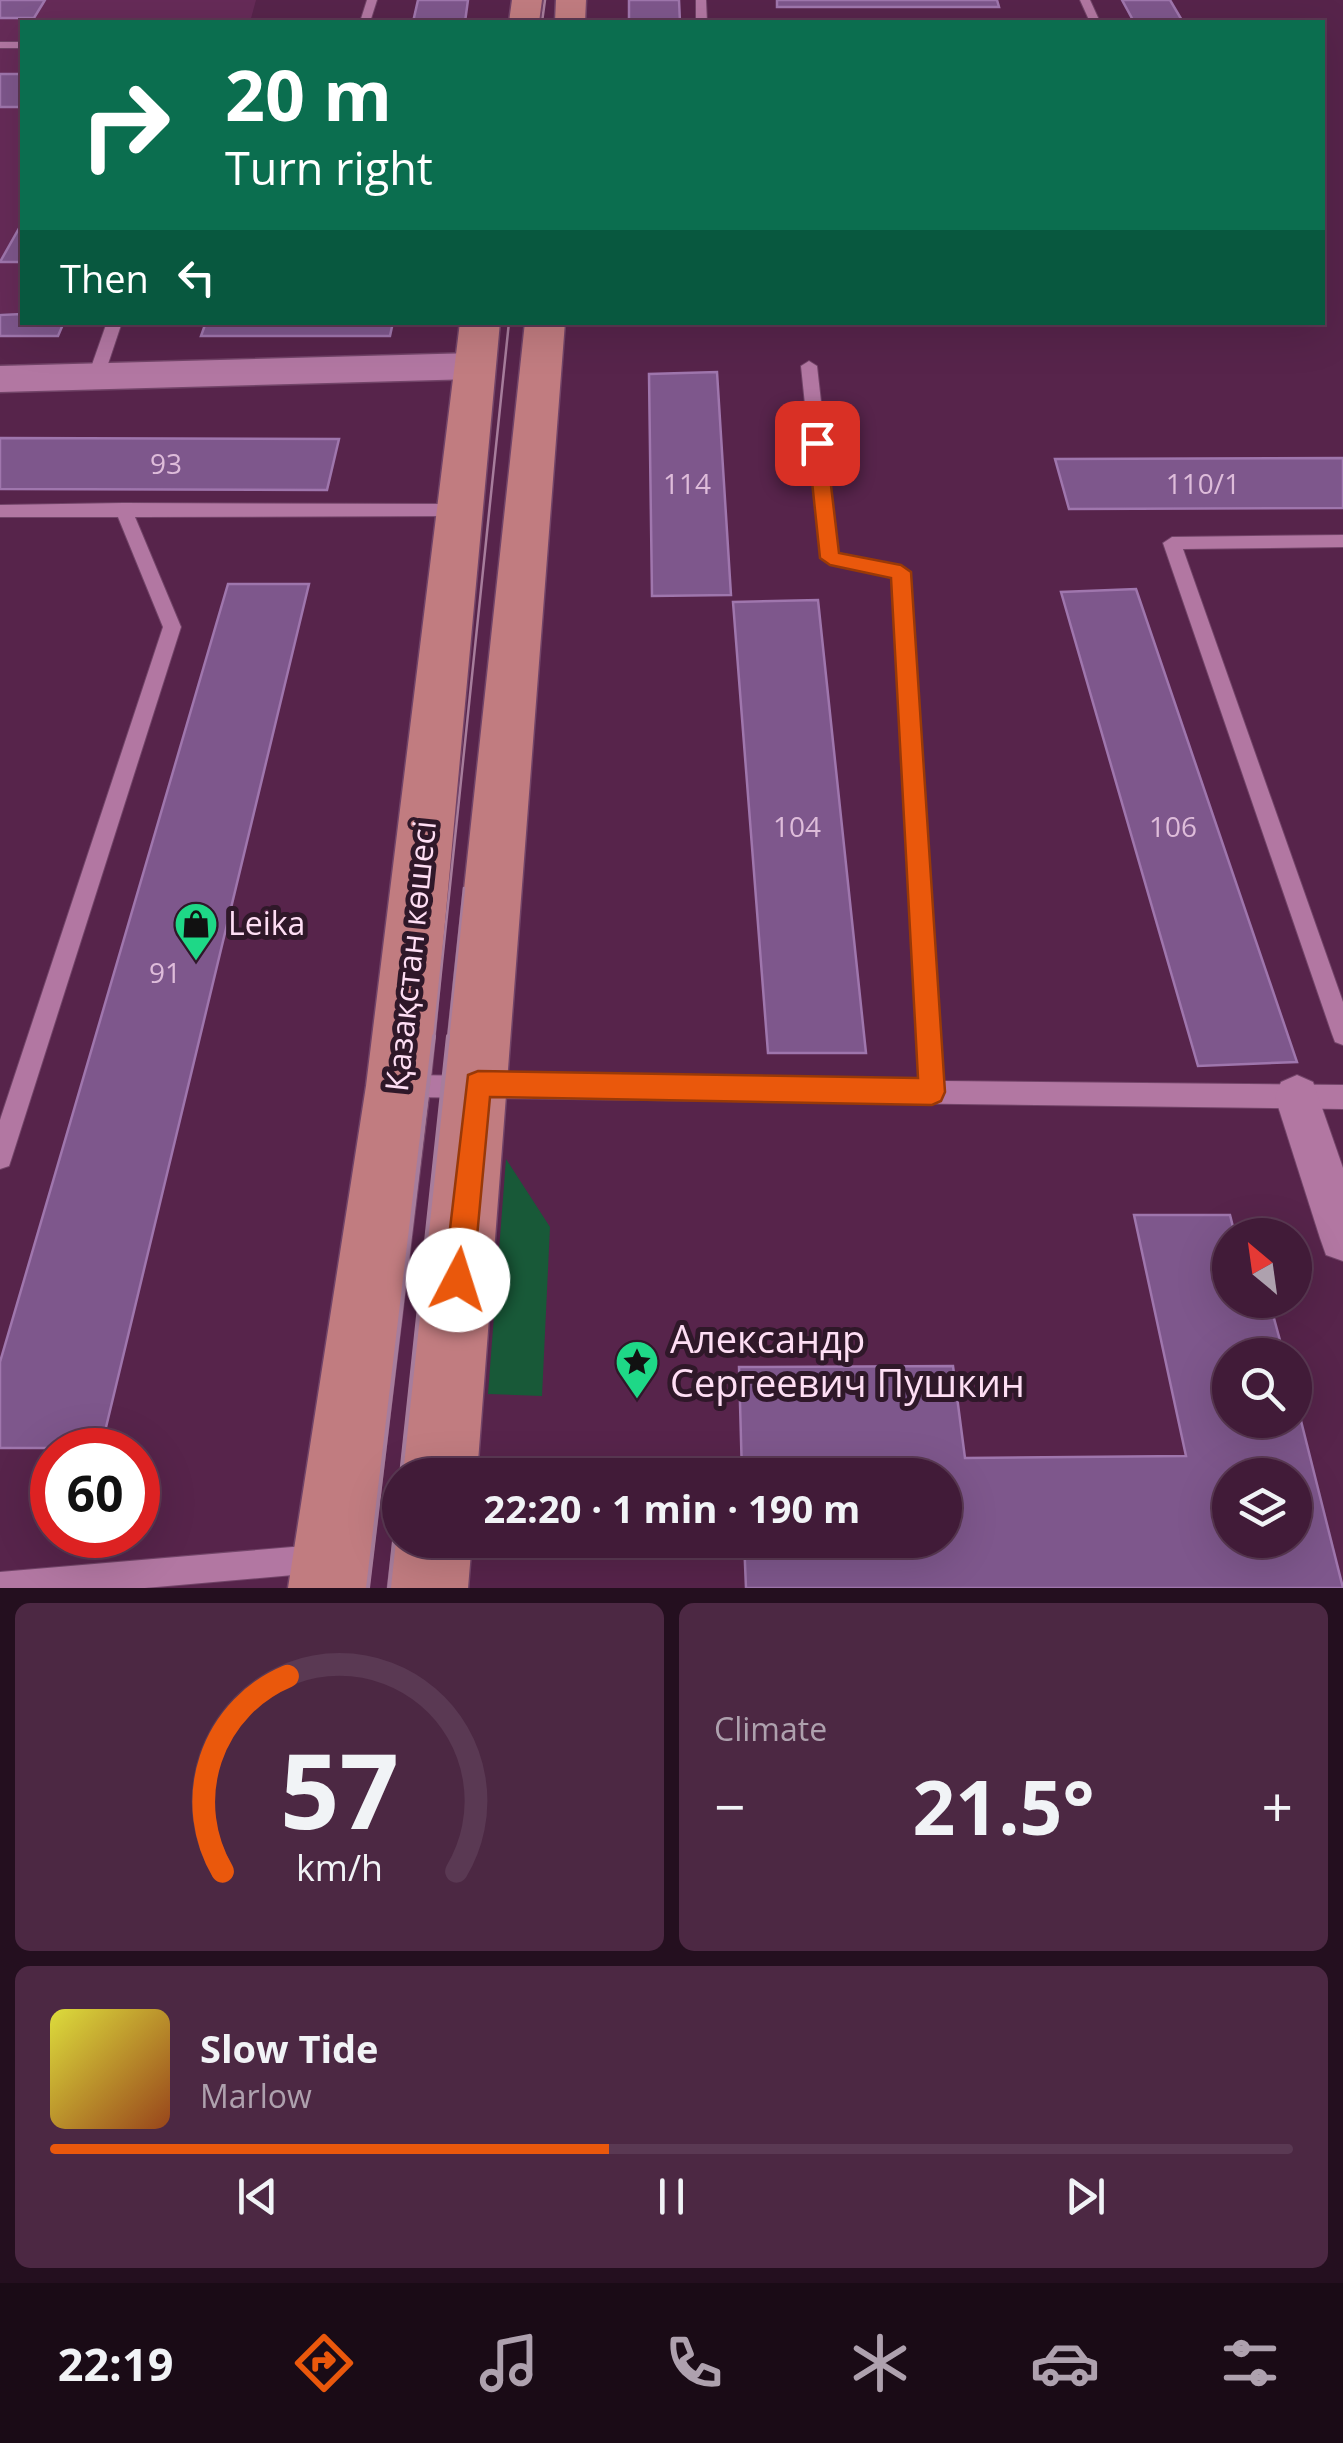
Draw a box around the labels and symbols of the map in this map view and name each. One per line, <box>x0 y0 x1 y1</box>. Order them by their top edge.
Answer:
pin <box>775 401 860 486</box>
house number: 93 <box>150 444 182 482</box>
house number: 114 <box>663 464 711 502</box>
house number: 110/1 <box>1166 464 1240 502</box>
house number: 104 <box>773 807 821 845</box>
house number: 106 <box>1149 807 1197 845</box>
street label: Қазақстан көшесі <box>374 818 445 1093</box>
shop icon: Leika <box>173 901 219 962</box>
place label: Leika <box>228 901 305 944</box>
house number: 91 <box>149 953 181 991</box>
north arrow <box>1212 1218 1312 1318</box>
position arrow <box>406 1228 510 1332</box>
place label: Александр Сергеевич Пушкин <box>670 1312 1025 1408</box>
place icon: Александр Сергеевич Пушкин <box>614 1339 660 1400</box>
speed limit sign: 60 <box>30 1428 160 1558</box>

